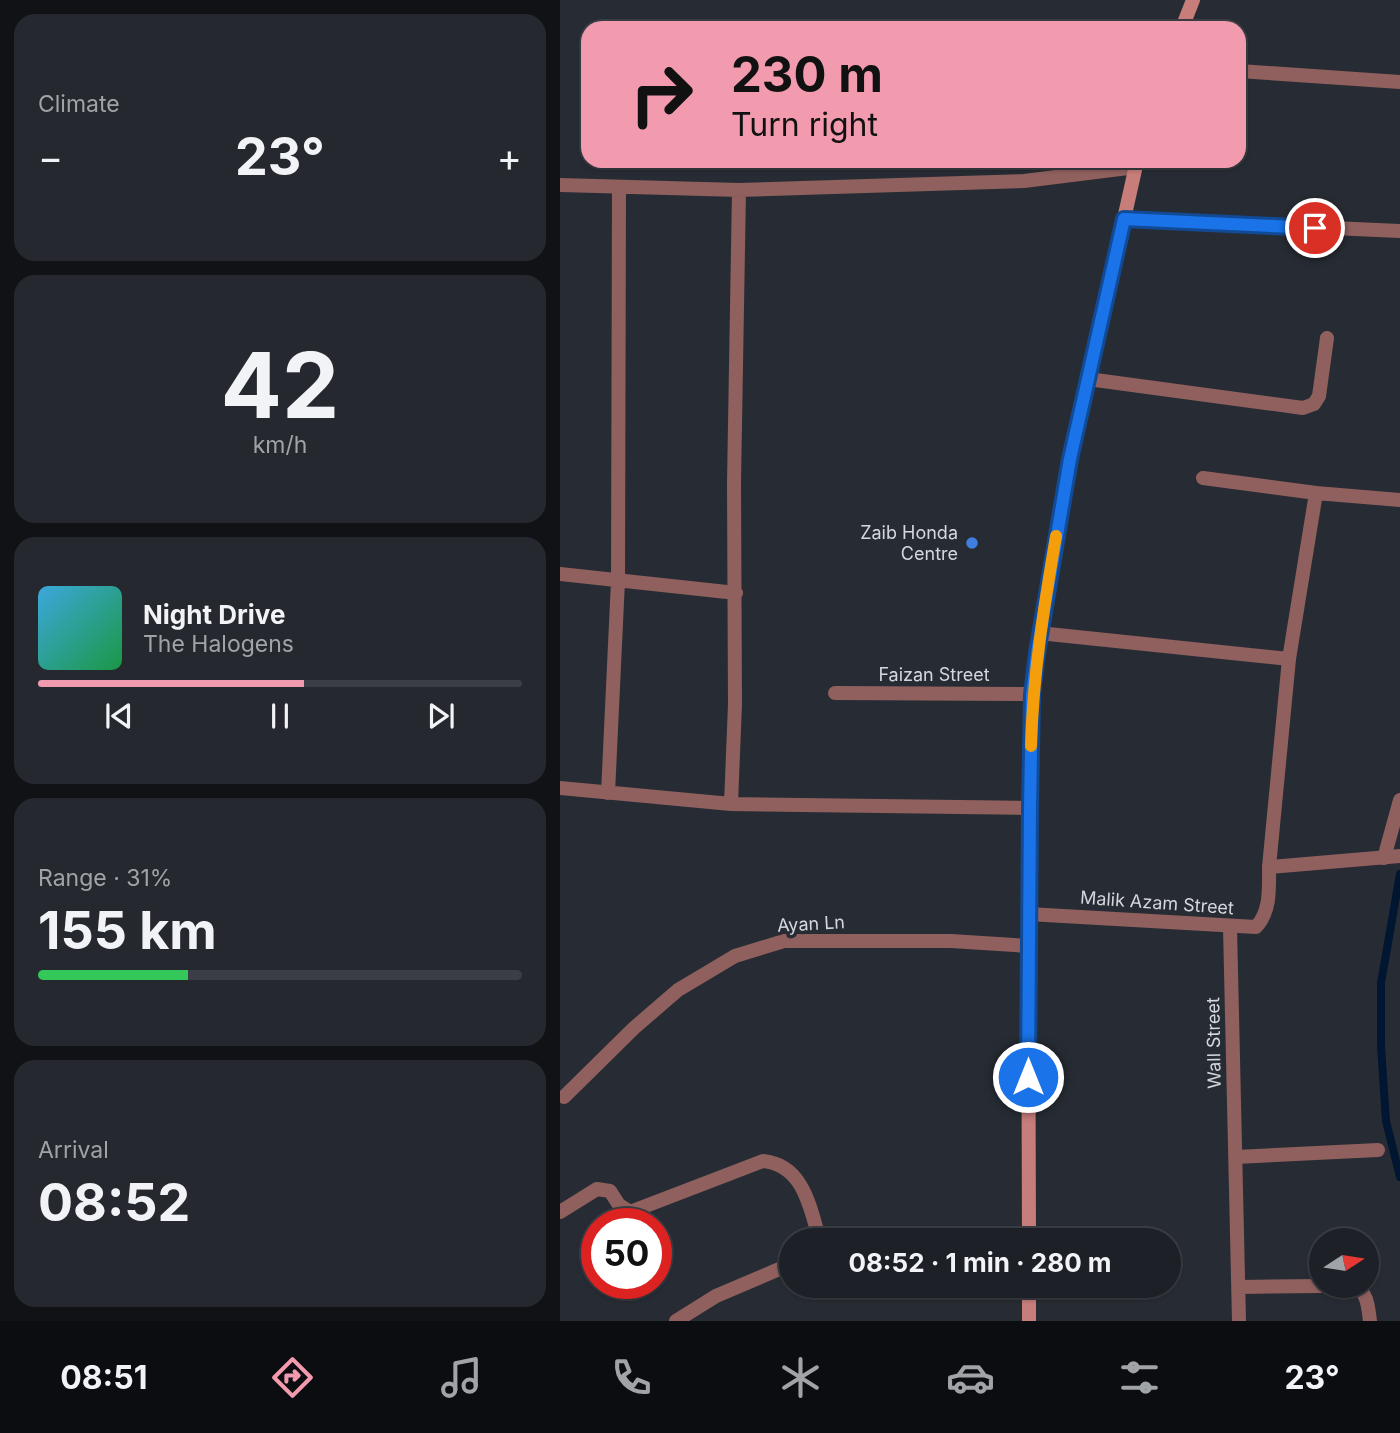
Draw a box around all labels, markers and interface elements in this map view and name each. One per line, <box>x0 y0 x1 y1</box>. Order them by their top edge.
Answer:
text: 230 m <box>731 45 883 104</box>
icon: right <box>616 49 707 140</box>
text: Climate <box>38 90 120 118</box>
text: Turn right <box>731 105 878 144</box>
text: 23° <box>235 125 325 188</box>
text: − <box>38 134 63 180</box>
text: + <box>497 134 522 180</box>
pin <box>1285 198 1345 258</box>
icon: arrive <box>1296 209 1334 247</box>
text: 42 <box>221 330 339 440</box>
text: km/h <box>253 431 307 459</box>
place label: Zaib Honda Centre <box>860 522 958 564</box>
marker: Zaib Honda Centre <box>964 535 980 551</box>
text: Night Drive <box>143 599 285 630</box>
text: The Halogens <box>143 630 294 658</box>
street label: Faizan Street <box>878 664 990 685</box>
icon: previous <box>100 697 138 735</box>
icon: pause <box>261 697 299 735</box>
icon: next <box>422 697 460 735</box>
text: Range · 31% <box>38 864 172 892</box>
street label: Malik Azam Street <box>1079 887 1235 918</box>
text: 155 km <box>38 899 217 962</box>
street label: Ayan Ln <box>777 911 845 936</box>
street label: Wall Street <box>1202 997 1225 1089</box>
position arrow <box>991 1040 1065 1114</box>
text: Arrival <box>38 1136 109 1164</box>
text: 08:52 <box>38 1171 190 1234</box>
speed limit sign: 50 <box>581 1208 672 1299</box>
north arrow <box>1309 1228 1379 1298</box>
map controls <box>1309 1228 1379 1298</box>
text: 08:52 · 1 min · 280 m <box>848 1247 1112 1278</box>
icon: directions <box>268 1353 317 1402</box>
icon: music <box>437 1353 486 1402</box>
icon: phone <box>607 1353 656 1402</box>
icon: climate <box>776 1353 825 1402</box>
icon: car <box>946 1353 995 1402</box>
icon: filters <box>1115 1353 1164 1402</box>
text: 08:51 <box>60 1358 148 1397</box>
text: 23° <box>1284 1358 1340 1397</box>

